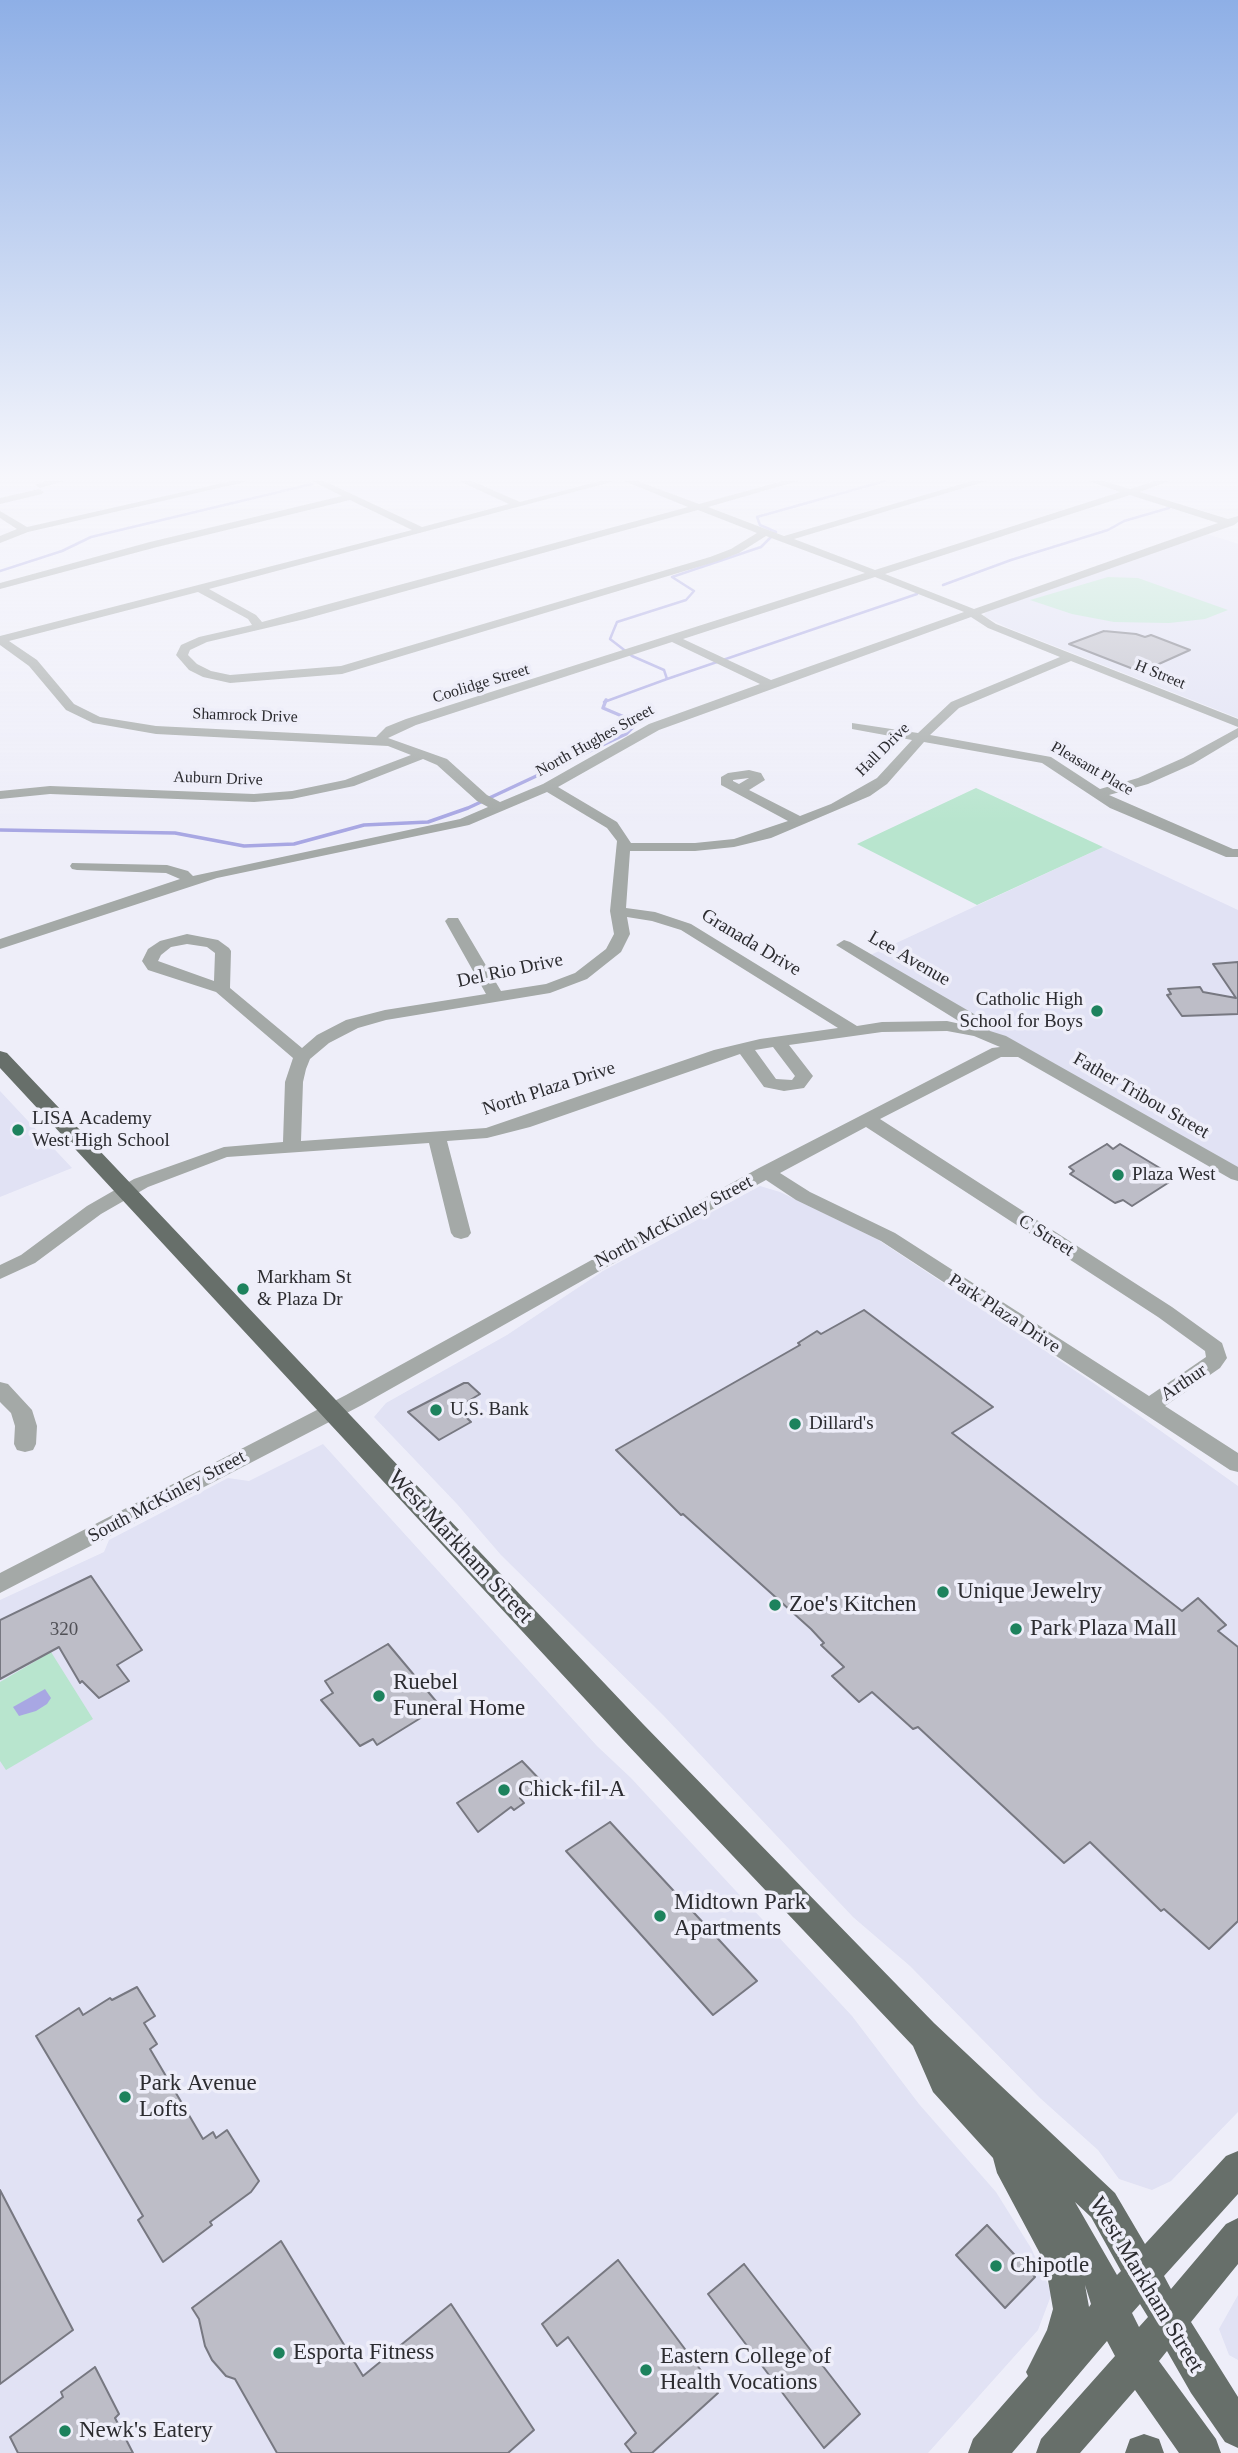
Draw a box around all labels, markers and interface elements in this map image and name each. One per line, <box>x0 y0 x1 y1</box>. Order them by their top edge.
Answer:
street label: H Street <box>1132 656 1188 694</box>
street label: Coolidge Street <box>430 660 532 708</box>
street label: North Hughes Street <box>533 701 657 781</box>
street label: Shamrock Drive <box>192 705 298 727</box>
street label: Hall Drive <box>852 719 914 781</box>
street label: Pleasant Place <box>1047 738 1137 800</box>
street label: Auburn Drive <box>173 768 263 790</box>
street label: Granada Drive <box>697 904 805 982</box>
street label: Lee Avenue <box>864 926 954 992</box>
street label: Del Rio Drive <box>455 949 565 993</box>
place label: Catholic High School for Boys <box>960 989 1083 1033</box>
marker: Catholic High School for Boys <box>1089 1003 1105 1019</box>
street label: Father Tribou Street <box>1069 1048 1213 1144</box>
street label: North Plaza Drive <box>480 1057 618 1121</box>
place label: LISA Academy West High School <box>32 1108 170 1152</box>
marker: LISA Academy West High School <box>10 1122 26 1138</box>
place label: Plaza West <box>1132 1164 1215 1186</box>
marker: Plaza West <box>1110 1167 1126 1183</box>
street label: North McKinley Street <box>591 1171 757 1273</box>
street label: C Street <box>1014 1210 1078 1262</box>
place label: Markham St & Plaza Dr <box>257 1267 351 1311</box>
street label: Park Plaza Drive <box>944 1269 1064 1359</box>
marker: Markham St & Plaza Dr <box>235 1281 251 1297</box>
street label: Arthur <box>1157 1359 1211 1407</box>
place label: U.S. Bank <box>450 1399 529 1421</box>
marker: U.S. Bank <box>428 1402 444 1418</box>
place label: Dillard's <box>809 1413 874 1435</box>
marker: Dillard's <box>787 1416 803 1432</box>
street label: South McKinley Street <box>84 1446 250 1548</box>
street label: West Markham Street <box>382 1464 538 1630</box>
place label: Unique Jewelry <box>957 1578 1102 1606</box>
marker: Unique Jewelry <box>935 1584 951 1600</box>
place label: Zoe's Kitchen <box>789 1591 916 1619</box>
marker: Zoe's Kitchen <box>767 1597 783 1613</box>
place label: Park Plaza Mall <box>1030 1615 1177 1643</box>
house number: 320 <box>50 1619 78 1641</box>
marker: Park Plaza Mall <box>1008 1621 1024 1637</box>
place label: Ruebel Funeral Home <box>393 1669 525 1723</box>
marker: Ruebel Funeral Home <box>371 1688 387 1704</box>
place label: Chick-fil-A <box>518 1776 625 1804</box>
marker: Chick-fil-A <box>496 1782 512 1798</box>
place label: Midtown Park Apartments <box>674 1889 806 1943</box>
marker: Midtown Park Apartments <box>652 1908 668 1924</box>
place label: Park Avenue Lofts <box>139 2070 257 2124</box>
marker: Park Avenue Lofts <box>117 2089 133 2105</box>
street label: West Markham Street <box>1083 2192 1209 2378</box>
place label: Chipotle <box>1010 2252 1089 2280</box>
marker: Chipotle <box>988 2258 1004 2274</box>
place label: Esporta Fitness <box>293 2339 434 2367</box>
place label: Eastern College of Health Vocations <box>660 2343 831 2397</box>
marker: Esporta Fitness <box>271 2345 287 2361</box>
marker: Eastern College of Health Vocations <box>638 2362 654 2378</box>
place label: Newk's Eatery <box>79 2417 213 2445</box>
marker: Newk's Eatery <box>57 2423 73 2439</box>

